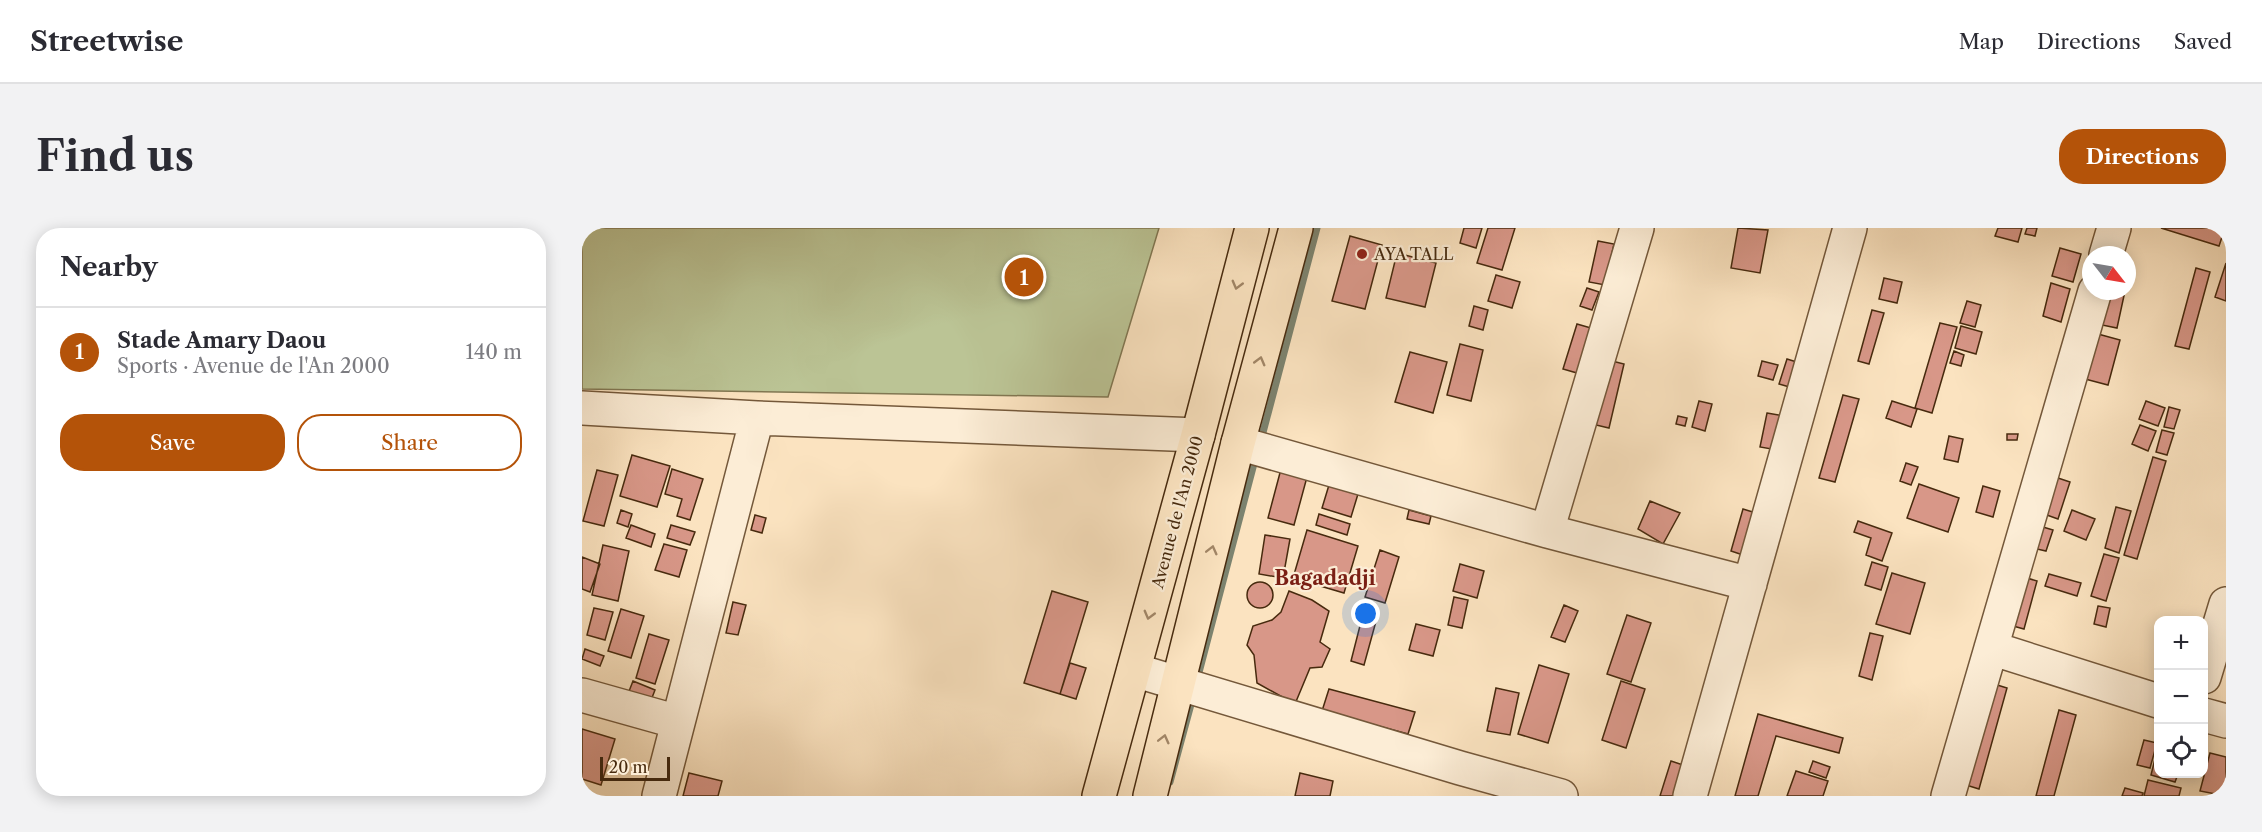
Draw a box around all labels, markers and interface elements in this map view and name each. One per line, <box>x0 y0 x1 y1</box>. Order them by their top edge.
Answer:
text: Streetwise <box>30 24 184 58</box>
text: Map <box>1959 29 2004 54</box>
text: Directions <box>2037 29 2141 54</box>
text: Saved <box>2174 29 2232 54</box>
button: Directions <box>2059 129 2226 184</box>
text: Find us <box>36 130 194 182</box>
place label: AYA TALL <box>1373 244 1454 264</box>
north arrow <box>2082 246 2136 300</box>
marker: AYA TALL <box>1355 247 1369 261</box>
text: Nearby <box>60 251 158 283</box>
pin: 1 <box>1004 254 1044 300</box>
one-way arrow <box>1232 279 1244 289</box>
text: Stade Amary Daou <box>117 327 326 354</box>
text: 1 <box>75 340 84 364</box>
text: 140 m <box>465 340 522 364</box>
text: Sports · Avenue de l'An 2000 <box>117 354 390 378</box>
one-way arrow <box>1253 356 1265 367</box>
button: Save <box>60 414 285 471</box>
button: Share <box>297 414 522 471</box>
street label: Avenue de l'An 2000 <box>1147 434 1207 591</box>
one-way arrow <box>1204 545 1217 555</box>
district label: Bagadadji <box>1274 566 1376 590</box>
your location <box>1351 599 1380 628</box>
one-way arrow <box>1143 610 1156 620</box>
map controls <box>2154 616 2208 778</box>
button: + <box>2154 616 2208 670</box>
button: − <box>2154 670 2208 724</box>
button: locate <box>2154 724 2208 778</box>
one-way arrow <box>1157 735 1170 745</box>
scale bar <box>600 754 670 782</box>
text: 20 m <box>609 757 648 777</box>

